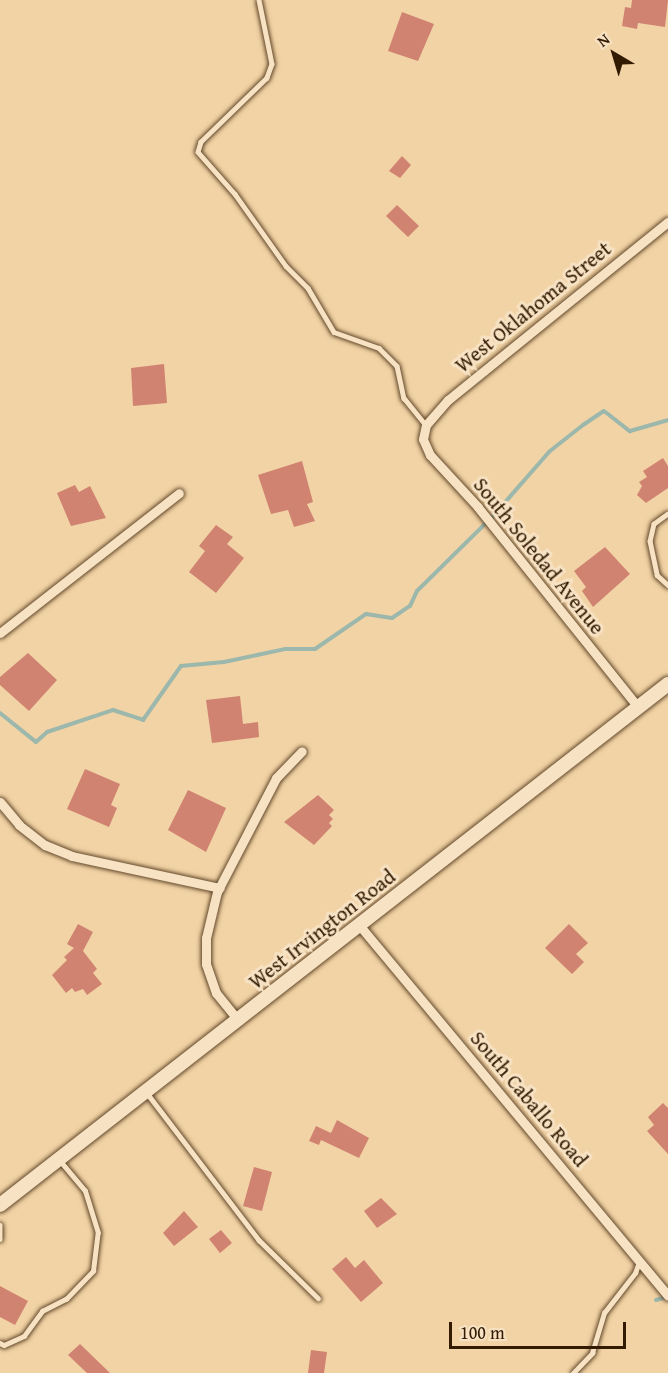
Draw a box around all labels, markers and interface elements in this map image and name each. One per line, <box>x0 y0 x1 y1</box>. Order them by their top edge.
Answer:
north arrow <box>584 24 644 84</box>
text: N <box>591 27 615 53</box>
street label: West Oklahoma Street <box>450 236 616 378</box>
street label: South Soledad Avenue <box>468 473 610 639</box>
street label: West Irvington Road <box>244 864 400 994</box>
street label: South Caballo Road <box>465 1026 593 1172</box>
scale bar <box>452 1310 629 1348</box>
text: 100 m <box>460 1319 505 1346</box>

